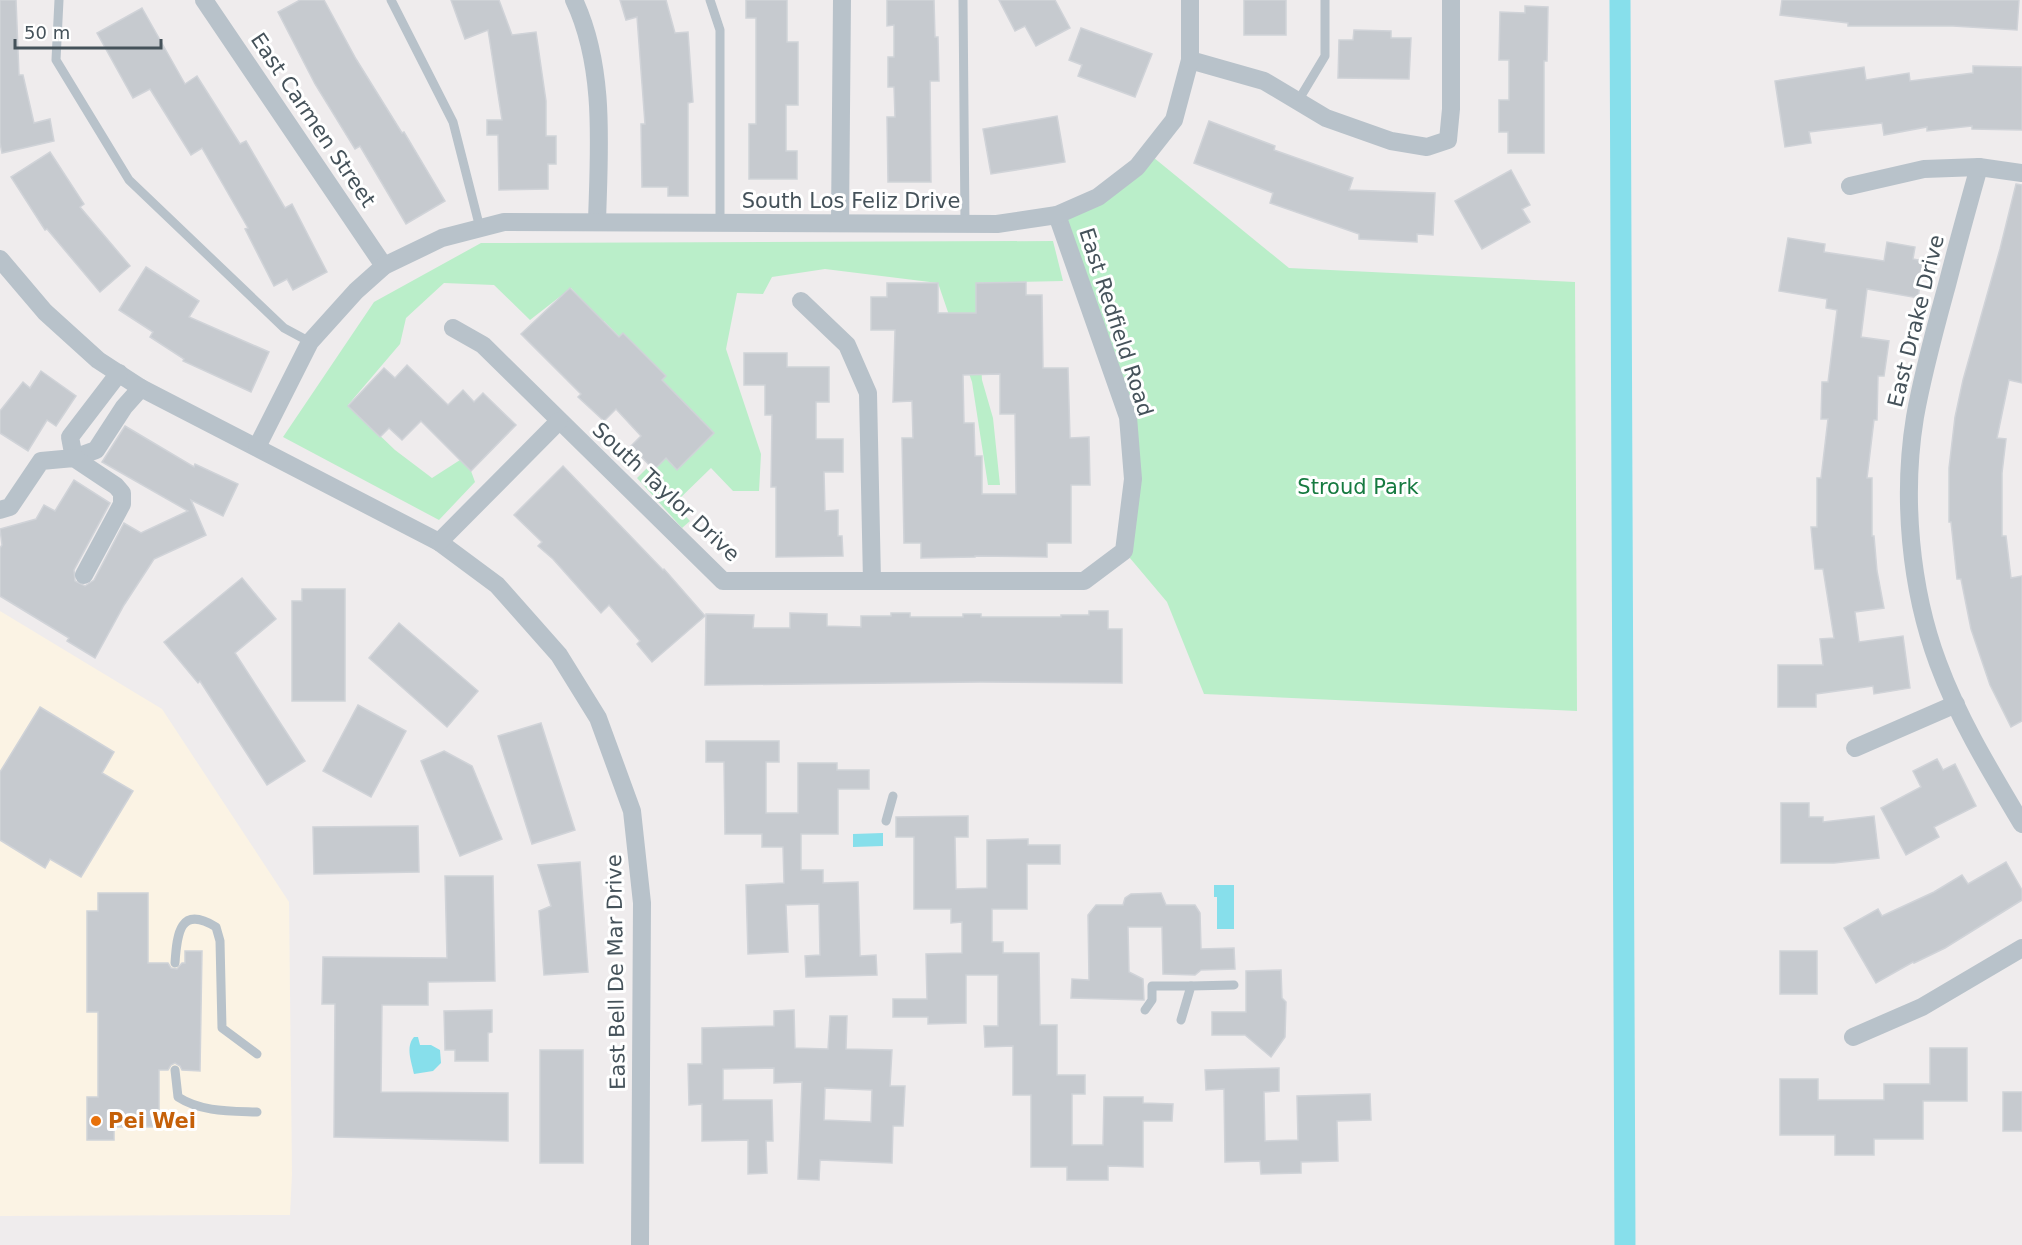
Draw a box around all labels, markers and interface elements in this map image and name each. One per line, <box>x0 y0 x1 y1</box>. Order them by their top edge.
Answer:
scale bar <box>15 12 160 50</box>
text: 50 m <box>24 22 70 43</box>
street label: East Carmen Street <box>246 28 380 212</box>
street label: South Los Feliz Drive <box>742 189 960 213</box>
street label: East Redfield Road <box>1074 225 1158 419</box>
street label: East Drake Drive <box>1883 232 1949 410</box>
street label: South Taylor Drive <box>587 418 745 566</box>
park label: Stroud Park <box>1297 475 1419 499</box>
street label: East Bell De Mar Drive <box>602 854 630 1090</box>
place label: Pei Wei <box>108 1109 196 1133</box>
marker: Pei Wei <box>89 1114 103 1128</box>

